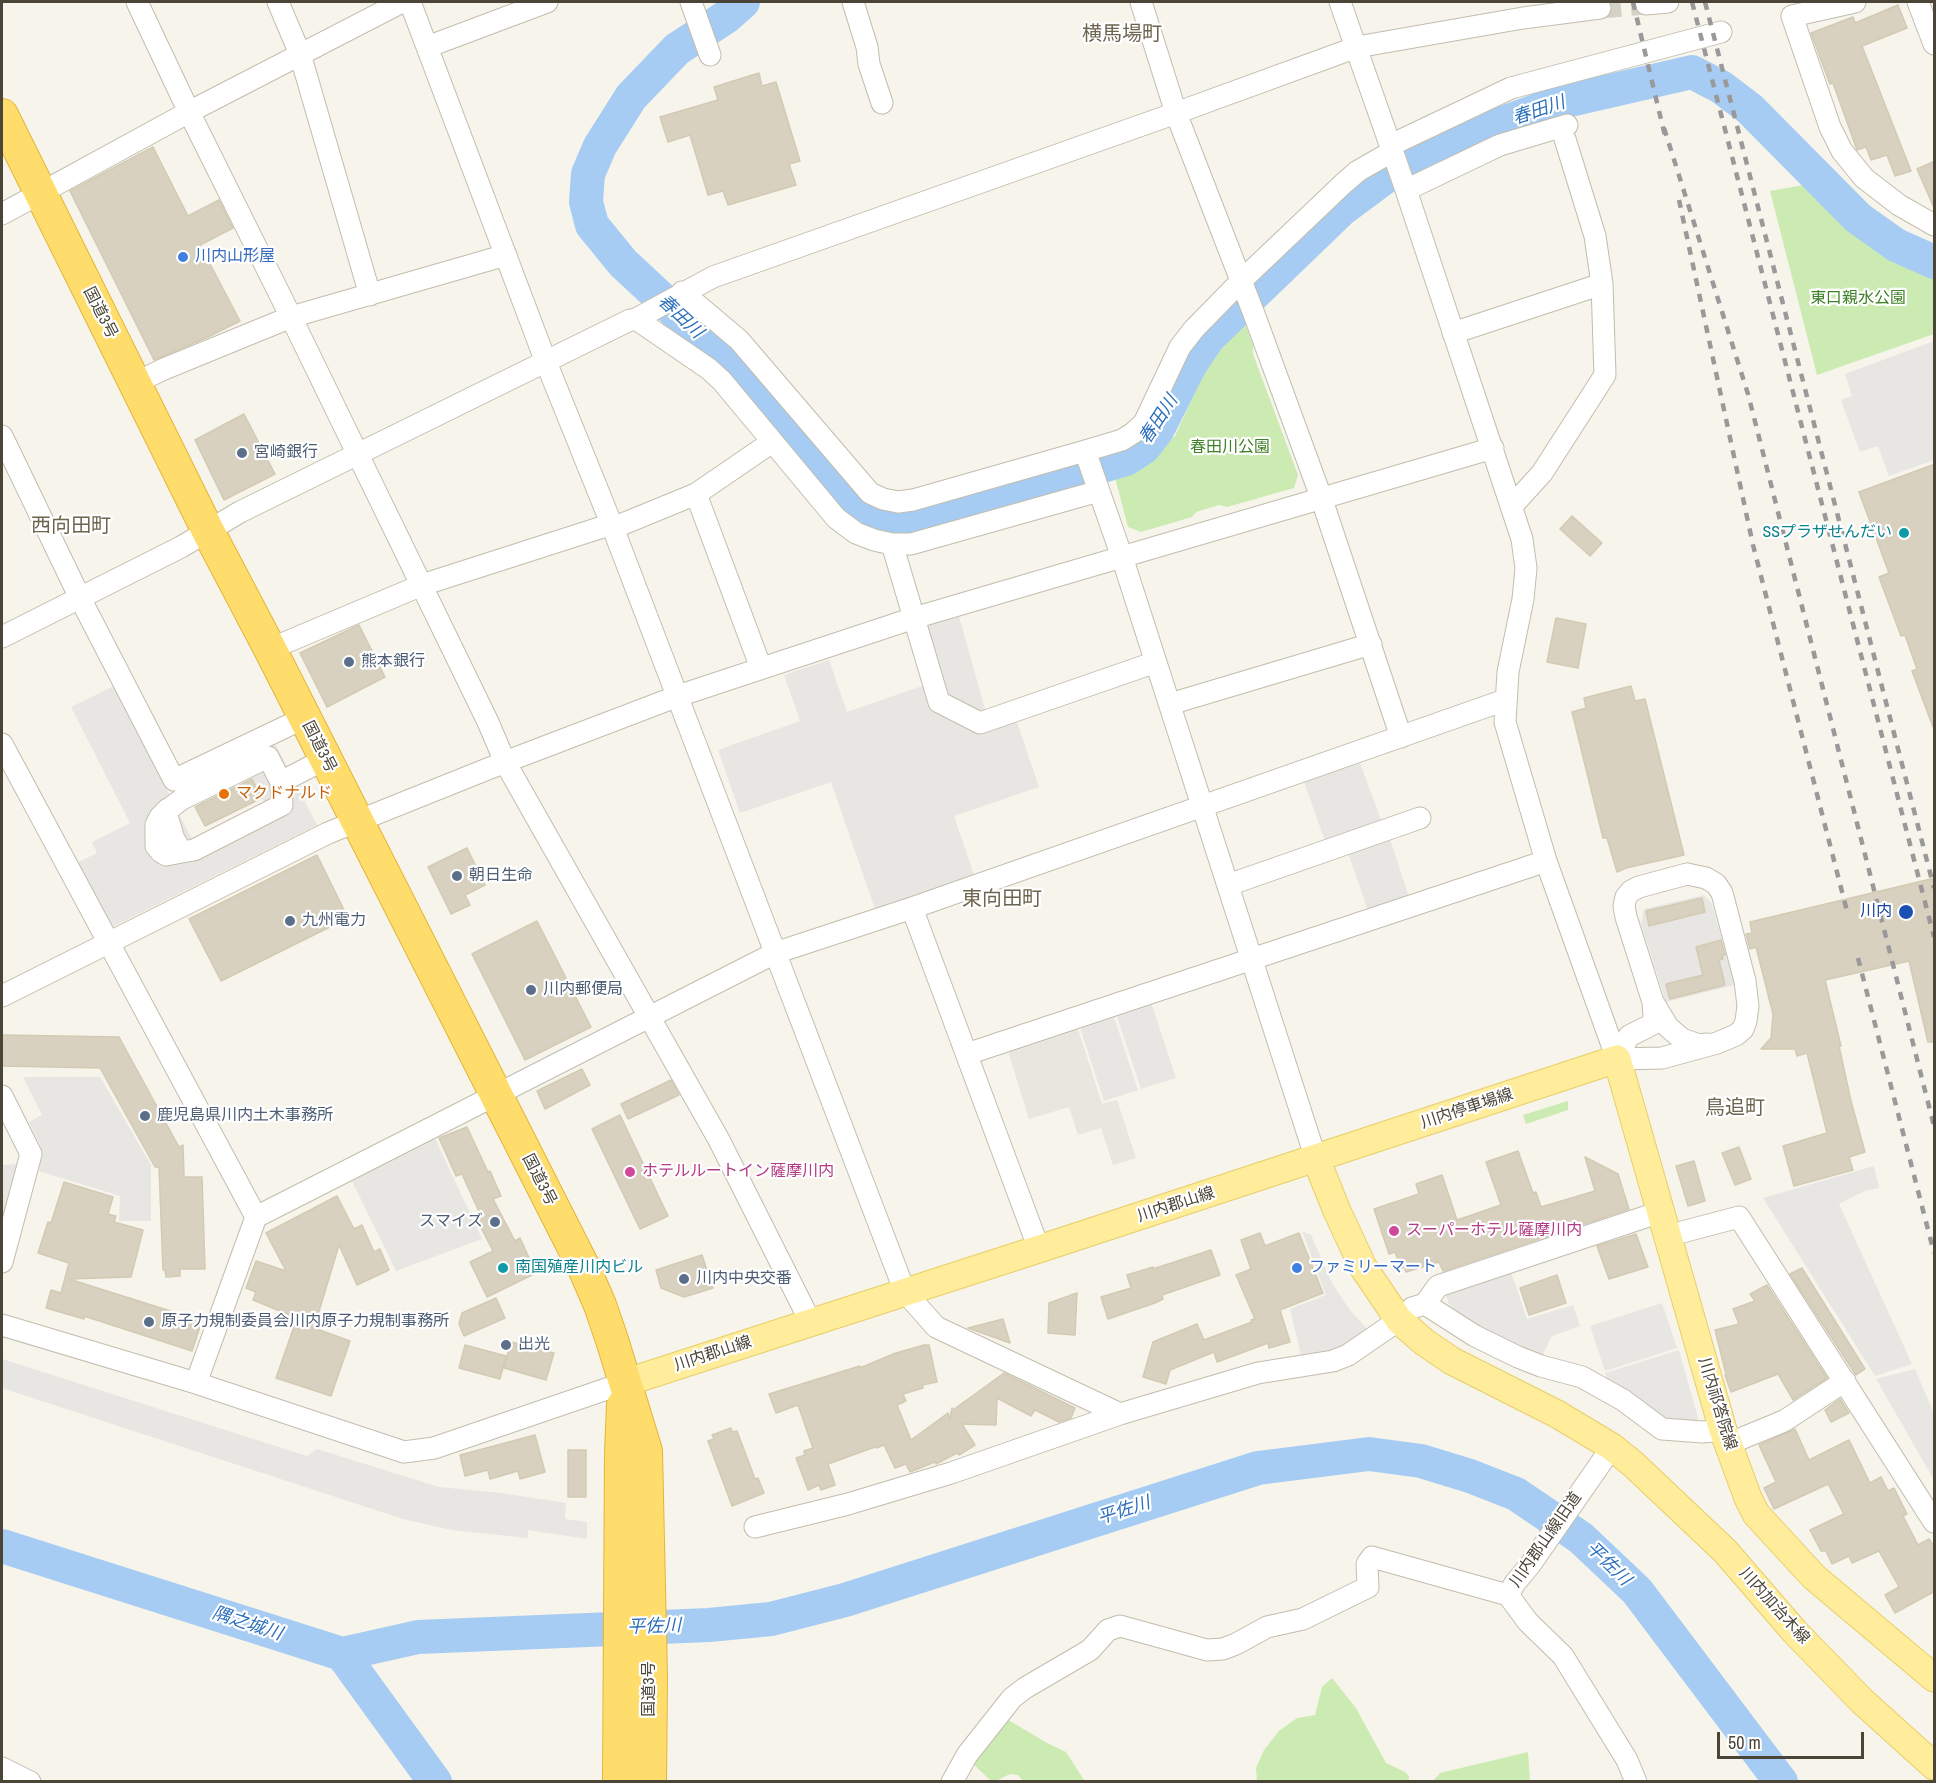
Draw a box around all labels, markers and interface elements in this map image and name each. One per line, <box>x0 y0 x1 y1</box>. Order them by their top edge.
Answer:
district label: 横馬場町 <box>1082 23 1162 47</box>
water label: 春田川 <box>1510 92 1568 130</box>
place label: 川内山形屋 <box>195 247 275 267</box>
marker: 川内山形屋 <box>176 250 190 264</box>
street label: 国道3号 <box>79 284 121 342</box>
park label: 東口親水公園 <box>1810 289 1906 309</box>
water label: 春田川 <box>653 291 707 343</box>
water label: 春田川 <box>1135 391 1183 449</box>
park label: 春田川公園 <box>1190 438 1270 458</box>
place label: 宮崎銀行 <box>254 443 318 463</box>
marker: 宮崎銀行 <box>235 446 249 460</box>
district label: 西向田町 <box>31 515 111 539</box>
place label: SSプラザせんだい <box>1762 523 1892 543</box>
marker: SSプラザせんだい <box>1897 526 1911 540</box>
place label: 熊本銀行 <box>361 652 425 672</box>
marker: 熊本銀行 <box>342 655 356 669</box>
street label: 国道3号 <box>298 718 340 776</box>
place label: マクドナルド <box>236 784 332 804</box>
marker: マクドナルド <box>217 787 231 801</box>
place label: 朝日生命 <box>469 866 533 886</box>
marker: 朝日生命 <box>450 869 464 883</box>
district label: 東向田町 <box>962 888 1042 912</box>
place label: 川内 <box>1860 902 1892 922</box>
marker: 川内 <box>1897 903 1915 921</box>
place label: 九州電力 <box>302 911 366 931</box>
marker: 九州電力 <box>283 914 297 928</box>
place label: 川内郵便局 <box>543 980 623 1000</box>
marker: 川内郵便局 <box>524 983 538 997</box>
street label: 川内停車場線 <box>1418 1085 1516 1133</box>
district label: 鳥追町 <box>1705 1097 1765 1121</box>
place label: 鹿児島県川内土木事務所 <box>157 1106 333 1126</box>
marker: 鹿児島県川内土木事務所 <box>138 1109 152 1123</box>
street label: 国道3号 <box>518 1151 560 1209</box>
place label: ホテルルートイン薩摩川内 <box>642 1162 834 1182</box>
marker: ホテルルートイン薩摩川内 <box>623 1165 637 1179</box>
street label: 川内郡山線 <box>1135 1184 1217 1226</box>
place label: スマイズ <box>419 1212 483 1232</box>
marker: スマイズ <box>488 1215 502 1229</box>
place label: スーパーホテル薩摩川内 <box>1406 1221 1582 1241</box>
marker: スーパーホテル薩摩川内 <box>1387 1224 1401 1238</box>
place label: 南国殖産川内ビル <box>515 1258 643 1278</box>
place label: ファミリーマート <box>1309 1258 1437 1278</box>
marker: 南国殖産川内ビル <box>496 1261 510 1275</box>
marker: ファミリーマート <box>1290 1261 1304 1275</box>
place label: 川内中央交番 <box>696 1269 792 1289</box>
marker: 川内中央交番 <box>677 1272 691 1286</box>
place label: 原子力規制委員会川内原子力規制事務所 <box>161 1312 449 1332</box>
marker: 原子力規制委員会川内原子力規制事務所 <box>142 1315 156 1329</box>
street label: 川内郡山線 <box>672 1333 754 1375</box>
place label: 出光 <box>518 1335 550 1355</box>
marker: 出光 <box>499 1338 513 1352</box>
street label: 川内祁答院線 <box>1694 1355 1740 1453</box>
street label: 川内郡山線旧道 <box>1506 1489 1586 1591</box>
water label: 平佐川 <box>1095 1492 1153 1530</box>
water label: 平佐川 <box>1581 1537 1635 1591</box>
street label: 川内加治木線 <box>1735 1564 1813 1648</box>
water label: 隅之城川 <box>209 1603 285 1645</box>
water label: 平佐川 <box>627 1615 681 1639</box>
street label: 国道3号 <box>640 1661 660 1717</box>
scale bar <box>1720 1720 1867 1758</box>
text: 50 m <box>1728 1730 1761 1755</box>

